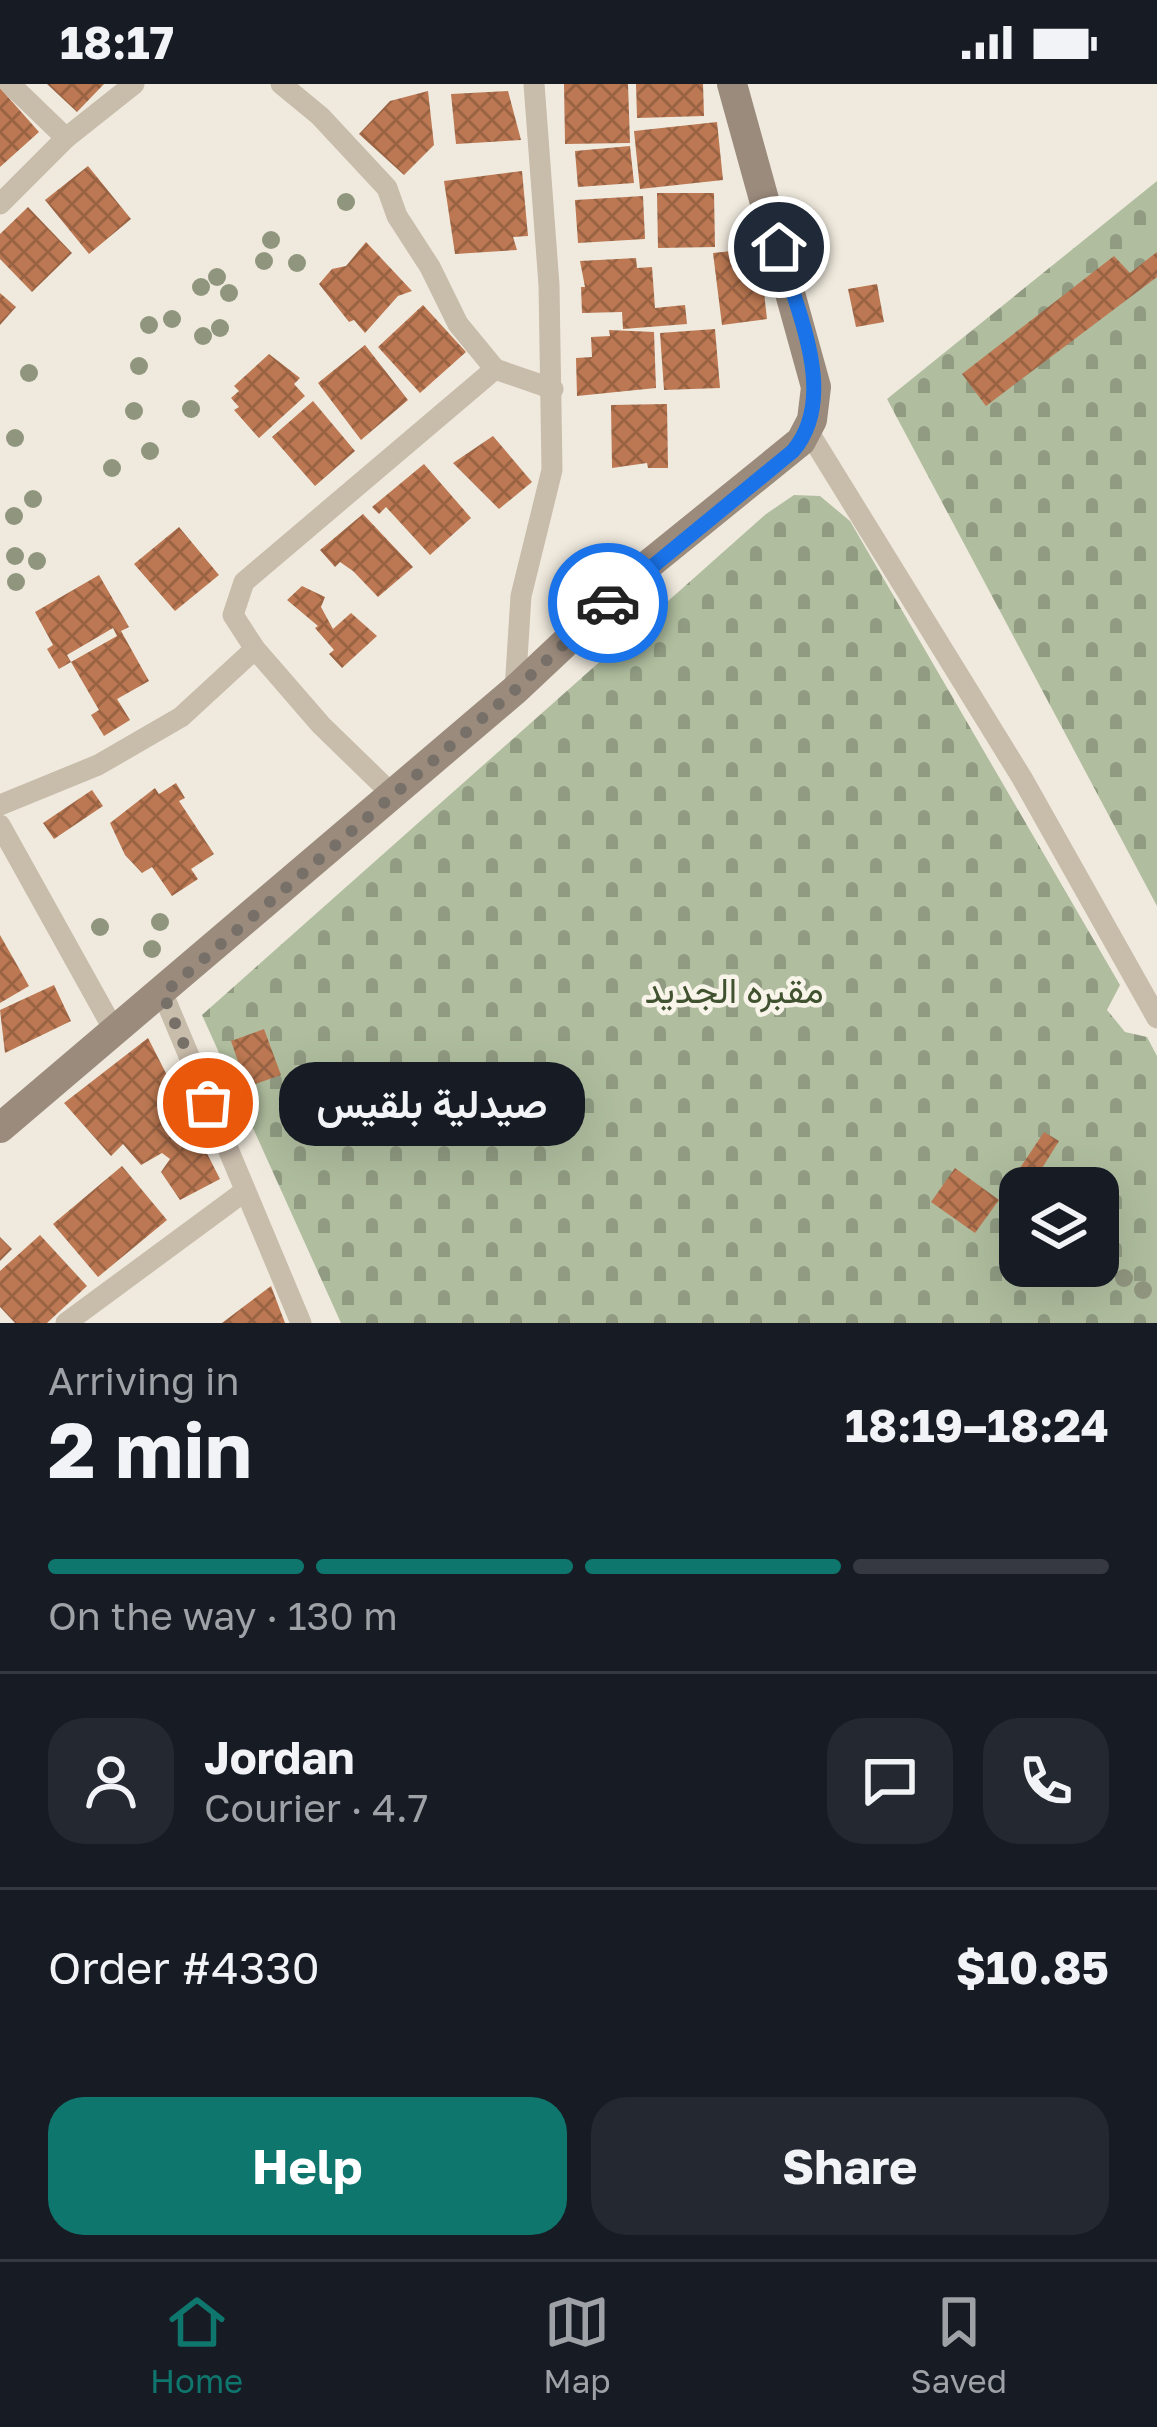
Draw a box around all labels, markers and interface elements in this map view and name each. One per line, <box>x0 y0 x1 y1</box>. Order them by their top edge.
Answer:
text: 18:17 <box>60 15 174 69</box>
pin <box>728 196 830 298</box>
icon: home <box>746 214 812 280</box>
courier <box>548 543 668 663</box>
icon: car <box>575 570 641 636</box>
park label: مقبره الجديد <box>644 968 824 1013</box>
pin <box>157 1052 259 1154</box>
callout: صيدلية بلقيس <box>280 1061 586 1145</box>
icon: bag <box>175 1070 241 1136</box>
text: صيدلية بلقيس <box>316 1080 548 1127</box>
map controls <box>999 1167 1119 1287</box>
button: layers <box>999 1167 1119 1287</box>
text: Arriving in <box>48 1357 239 1404</box>
text: 18:19–18:24 <box>845 1398 1109 1452</box>
text: 2 min <box>48 1402 252 1495</box>
text: On the way · 130 m <box>48 1592 398 1639</box>
button: person <box>48 1718 174 1844</box>
button: chat <box>827 1718 953 1844</box>
button: phone <box>983 1718 1109 1844</box>
text: Jordan <box>204 1730 355 1784</box>
text: Courier · 4.7 <box>204 1784 428 1831</box>
text: Order #4330 <box>48 1940 320 1994</box>
text: $10.85 <box>956 1940 1109 1994</box>
button: Help <box>48 2097 567 2235</box>
button: Share <box>591 2097 1109 2235</box>
tab: Home <box>150 2289 243 2400</box>
tab: Map <box>543 2289 611 2400</box>
tab: Saved <box>911 2289 1007 2400</box>

